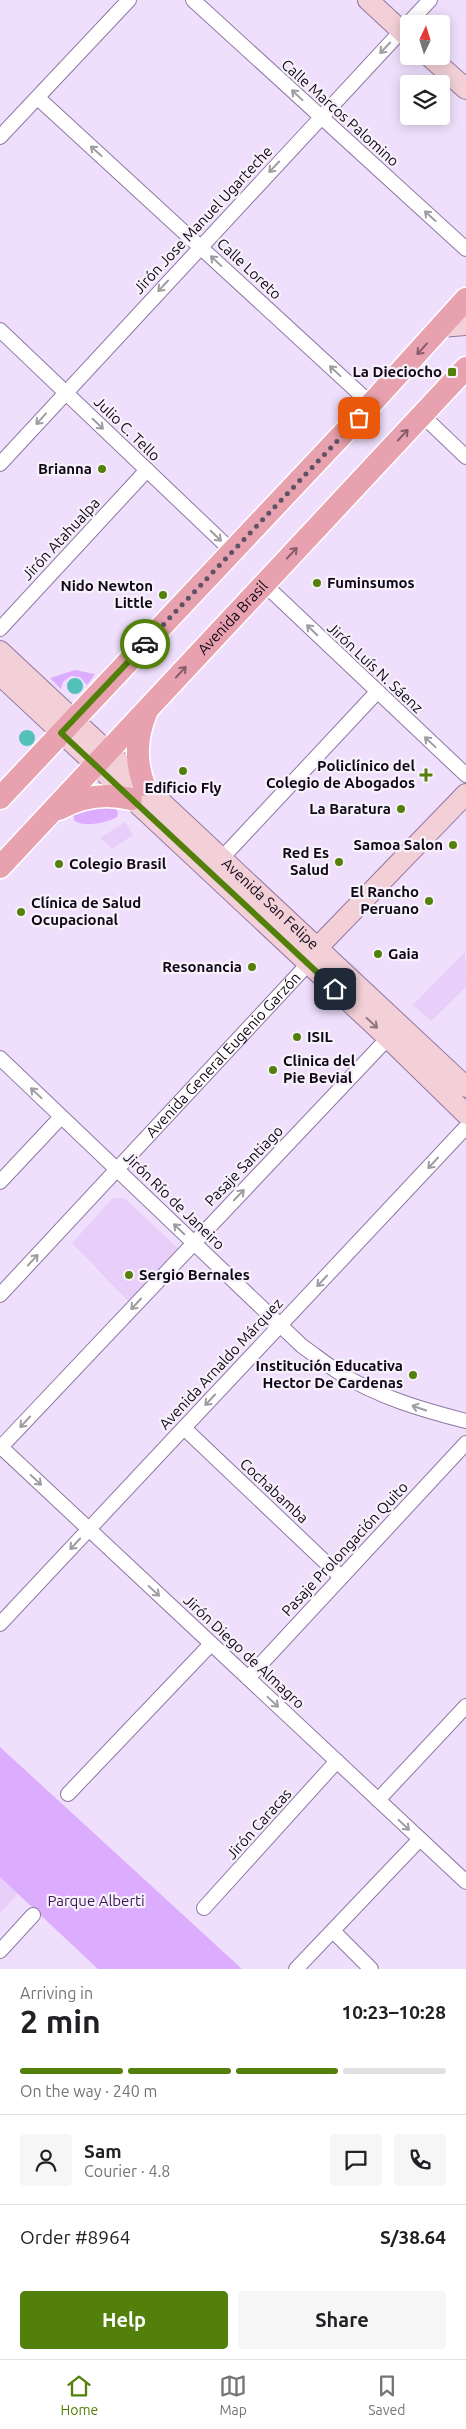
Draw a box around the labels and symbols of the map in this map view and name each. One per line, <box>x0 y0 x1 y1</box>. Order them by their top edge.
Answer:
north arrow <box>400 15 450 65</box>
one-way arrow <box>379 42 391 55</box>
street label: Calle Marcos Palomino <box>278 56 402 170</box>
one-way arrow <box>290 89 303 101</box>
street label: Jirón Jose Manuel Ugarteche <box>130 142 276 297</box>
one-way arrow <box>90 145 103 157</box>
one-way arrow <box>268 161 280 174</box>
one-way arrow <box>423 210 436 222</box>
street label: Calle Loreto <box>214 235 285 303</box>
one-way arrow <box>210 255 223 267</box>
one-way arrow <box>157 280 169 293</box>
one-way arrow <box>416 342 428 355</box>
place label: La Dieciocho <box>352 363 442 380</box>
one-way arrow <box>329 365 342 377</box>
marker: La Dieciocho <box>446 366 458 378</box>
street label: Julio C. Tello <box>91 393 164 464</box>
pin <box>338 397 380 439</box>
one-way arrow <box>35 412 47 425</box>
one-way arrow <box>92 418 105 430</box>
one-way arrow <box>397 428 409 441</box>
place label: Brianna <box>38 460 92 477</box>
marker: Brianna <box>96 463 108 475</box>
street label: Jirón Atahualpa <box>18 494 103 583</box>
one-way arrow <box>209 530 222 542</box>
one-way arrow <box>286 547 298 559</box>
place label: Fuminsumos <box>327 574 415 591</box>
place label: Nido Newton Little <box>60 577 153 611</box>
street label: Avenida Brasil <box>194 577 271 658</box>
marker: Fuminsumos <box>311 577 323 589</box>
marker: Nido Newton Little <box>157 589 169 601</box>
courier <box>120 619 170 669</box>
street label: Jirón Luís N. Sáenz <box>324 619 427 716</box>
one-way arrow <box>306 624 318 636</box>
one-way arrow <box>175 666 187 679</box>
one-way arrow <box>424 736 437 748</box>
place label: Policlínico del Colegio de Abogados <box>266 757 415 791</box>
marker: Edificio Fly <box>177 765 189 777</box>
marker: Policlínico del Colegio de Abogados <box>419 768 433 782</box>
place label: Edificio Fly <box>144 779 222 796</box>
place label: La Baratura <box>309 800 391 817</box>
marker: La Baratura <box>395 803 407 815</box>
place label: Samoa Salon <box>353 836 443 853</box>
marker: Samoa Salon <box>447 839 459 851</box>
place label: Red Es Salud <box>282 844 329 878</box>
street label: Avenida San Felipe <box>219 854 322 953</box>
place label: Colegio Brasil <box>69 855 167 872</box>
marker: Red Es Salud <box>333 856 345 868</box>
marker: Colegio Brasil <box>53 858 65 870</box>
place label: El Rancho Peruano <box>350 883 419 917</box>
place label: Clínica de Salud Ocupacional <box>31 894 141 928</box>
marker: El Rancho Peruano <box>423 895 435 907</box>
marker: Clínica de Salud Ocupacional <box>15 906 27 918</box>
place label: Gaia <box>388 945 419 962</box>
marker: Gaia <box>372 948 384 960</box>
place label: Resonancia <box>162 958 242 975</box>
marker: Resonancia <box>246 961 258 973</box>
pin <box>314 968 356 1010</box>
street label: Avenida General Eugenio Garzón <box>142 969 304 1140</box>
one-way arrow <box>365 1017 378 1028</box>
place label: ISIL <box>307 1028 333 1045</box>
marker: ISIL <box>291 1031 303 1043</box>
place label: Clinica del Pie Bevial <box>283 1052 356 1086</box>
marker: Clinica del Pie Bevial <box>267 1064 279 1076</box>
one-way arrow <box>30 1087 43 1099</box>
street label: Pasaje Santiago <box>201 1122 286 1209</box>
street label: Jirón Río de Janeiro <box>121 1148 228 1253</box>
one-way arrow <box>427 1156 439 1169</box>
one-way arrow <box>233 1188 245 1201</box>
one-way arrow <box>173 1223 186 1235</box>
one-way arrow <box>27 1253 39 1266</box>
place label: Sergio Bernales <box>139 1266 250 1283</box>
marker: Sergio Bernales <box>123 1269 135 1281</box>
one-way arrow <box>316 1275 328 1287</box>
street label: Avenida Arnaldo Márquez <box>155 1295 286 1433</box>
one-way arrow <box>130 1297 142 1310</box>
place label: Institución Educativa Hector De Cardenas <box>256 1357 403 1391</box>
marker: Institución Educativa Hector De Cardenas <box>407 1369 419 1381</box>
one-way arrow <box>204 1393 216 1406</box>
one-way arrow <box>412 1403 427 1412</box>
one-way arrow <box>19 1416 31 1428</box>
street label: Cochabamba <box>237 1455 312 1527</box>
one-way arrow <box>29 1474 42 1486</box>
street label: Pasaje Prolongación Quito <box>278 1478 411 1619</box>
one-way arrow <box>69 1537 81 1550</box>
one-way arrow <box>148 1585 161 1597</box>
street label: Jirón Diego de Almagro <box>181 1591 308 1712</box>
one-way arrow <box>267 1696 279 1708</box>
street label: Jirón Caracas <box>223 1785 295 1862</box>
one-way arrow <box>398 1819 411 1831</box>
park label: Parque Alberti <box>47 1892 145 1909</box>

